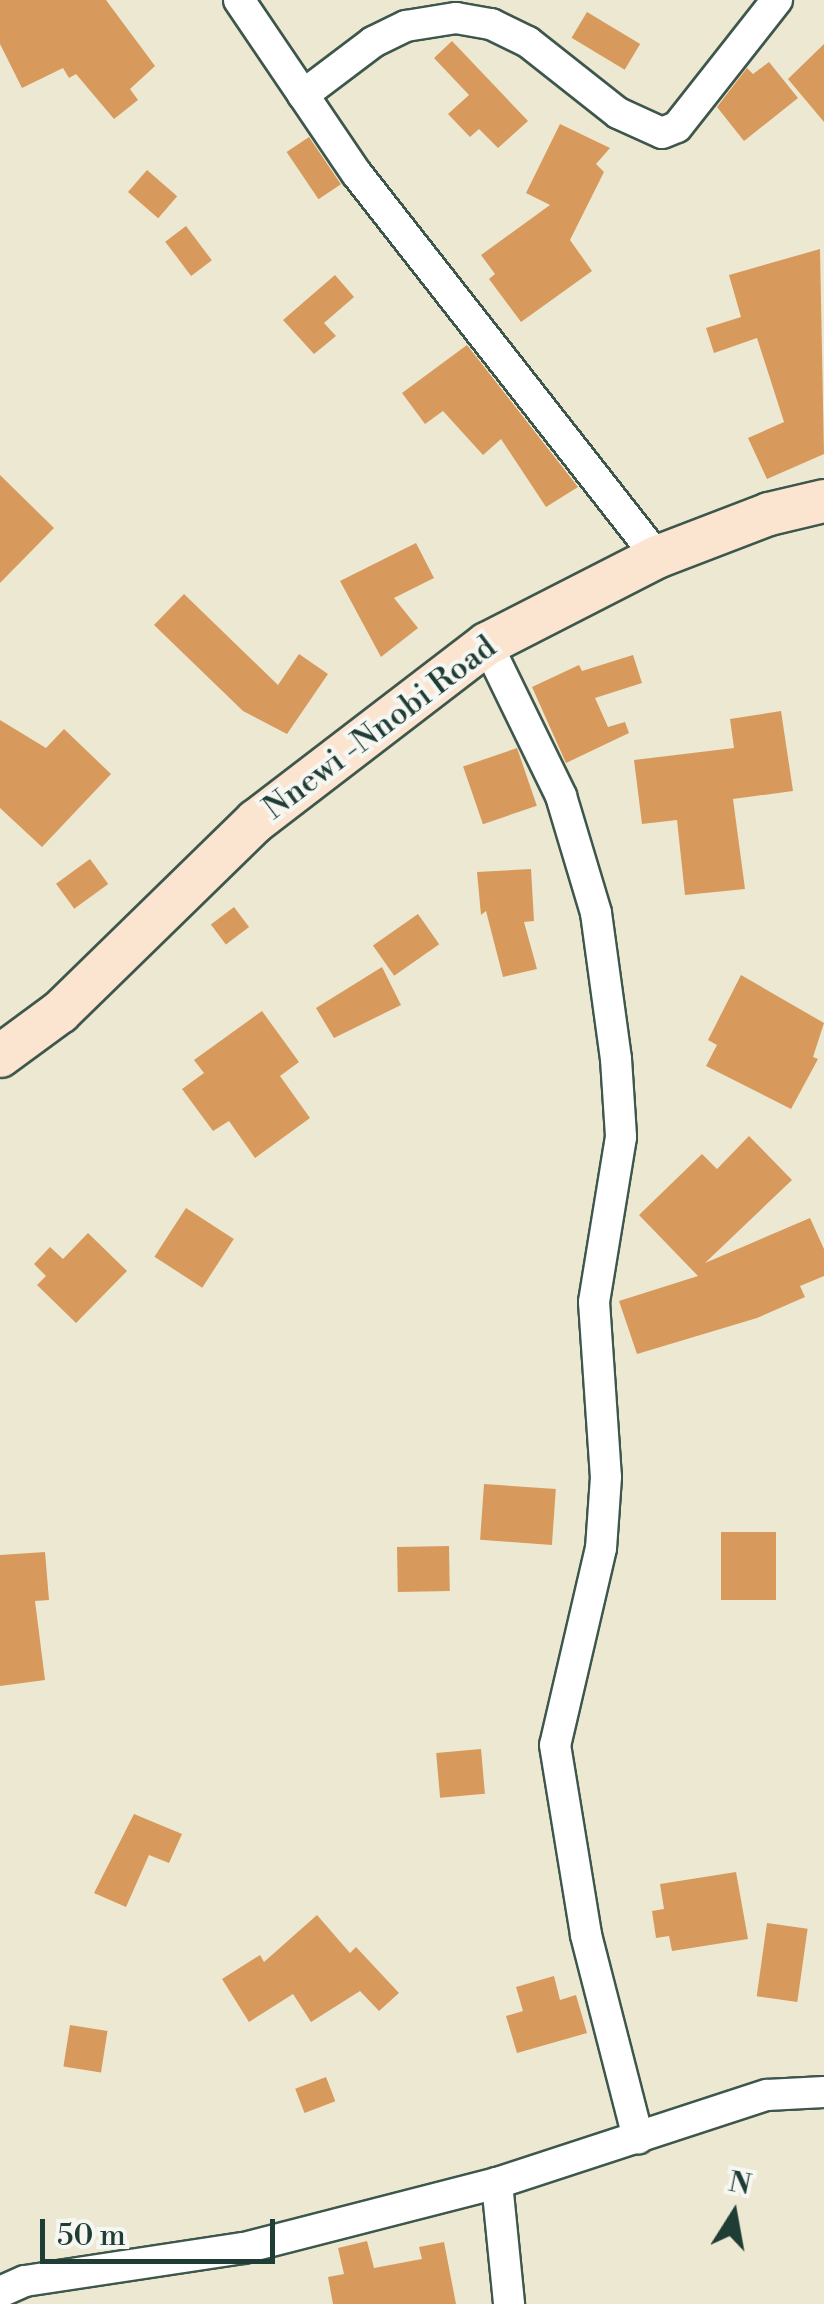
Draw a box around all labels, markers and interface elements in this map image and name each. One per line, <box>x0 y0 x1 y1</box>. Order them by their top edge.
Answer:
street label: Nnewi -Nnobi Road <box>256 628 504 828</box>
north arrow <box>684 2164 784 2264</box>
text: N <box>726 2165 754 2203</box>
scale bar <box>45 2199 280 2261</box>
text: 50 m <box>57 2217 126 2255</box>

